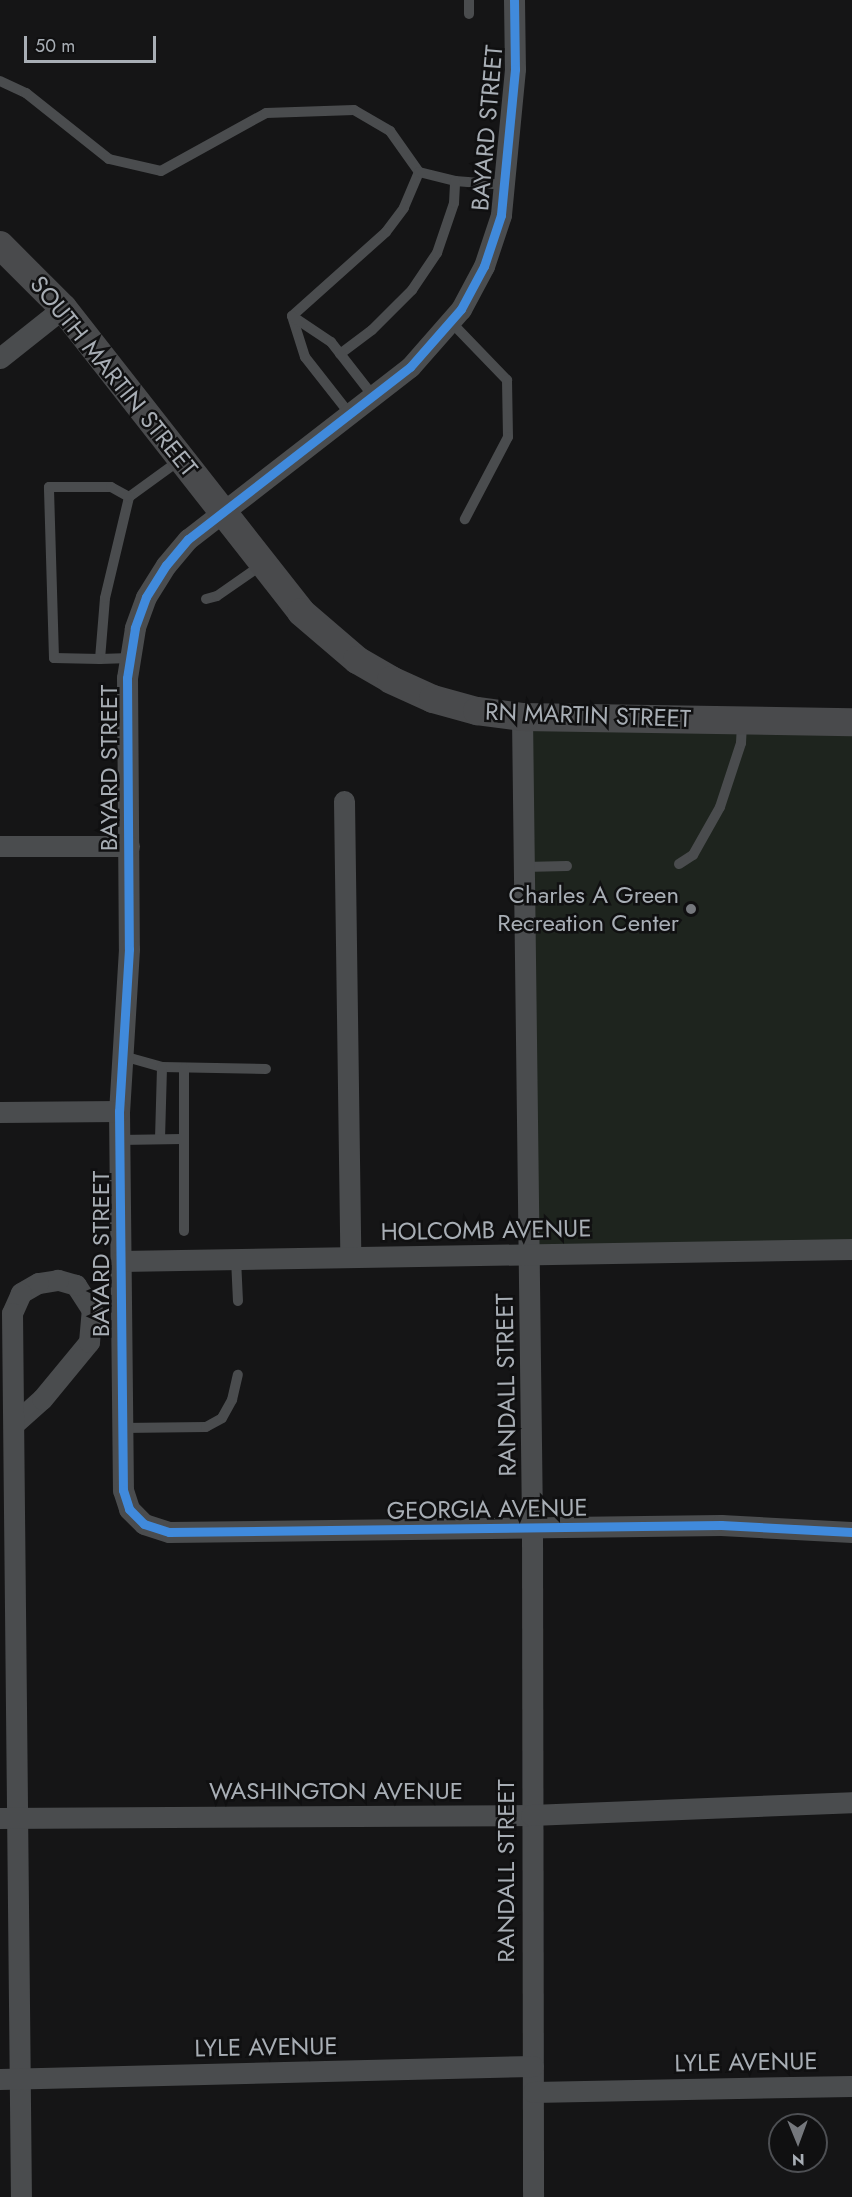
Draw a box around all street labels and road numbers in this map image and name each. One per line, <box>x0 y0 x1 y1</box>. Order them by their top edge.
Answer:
street label: BAYARD STREET <box>465 44 509 212</box>
street label: SOUTH MARTIN STREET <box>24 270 204 482</box>
street label: BAYARD STREET <box>95 685 123 851</box>
street label: RN MARTIN STREET <box>485 697 691 733</box>
street label: BAYARD STREET <box>87 1171 115 1337</box>
street label: HOLCOMB AVENUE <box>380 1214 592 1246</box>
street label: RANDALL STREET <box>490 1293 522 1477</box>
street label: GEORGIA AVENUE <box>386 1493 588 1525</box>
street label: WASHINGTON AVENUE <box>209 1777 463 1805</box>
street label: RANDALL STREET <box>492 1779 520 1963</box>
street label: LYLE AVENUE <box>194 2031 338 2063</box>
street label: LYLE AVENUE <box>674 2046 818 2078</box>

